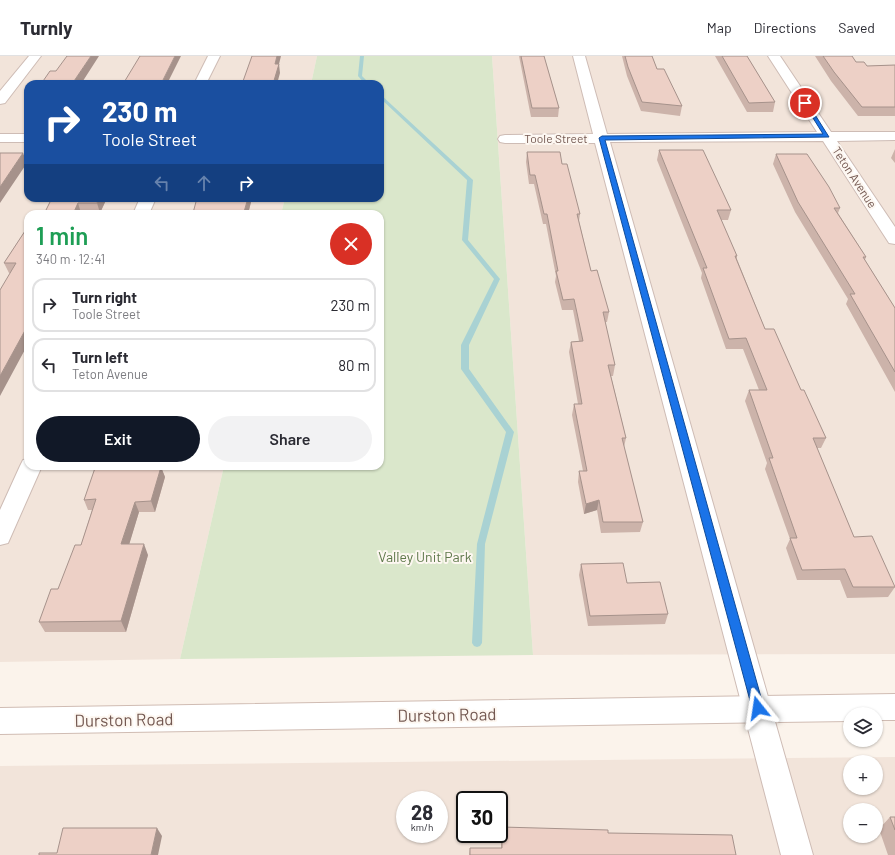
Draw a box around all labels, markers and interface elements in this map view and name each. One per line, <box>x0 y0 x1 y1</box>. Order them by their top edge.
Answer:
text: Turnly <box>20 16 72 39</box>
text: Map <box>707 19 732 36</box>
text: Directions <box>754 19 816 36</box>
text: Saved <box>838 19 875 36</box>
pin <box>788 86 822 120</box>
icon: arrive <box>794 92 816 114</box>
text: 230 m <box>102 94 177 128</box>
icon: right <box>36 96 88 148</box>
text: Toole Street <box>102 128 197 150</box>
street label: Toole Street <box>524 131 588 145</box>
street label: Teton Avenue <box>830 144 880 210</box>
icon: left <box>151 172 173 194</box>
icon: ahead <box>193 172 215 194</box>
icon: right <box>235 172 257 194</box>
text: 1 min <box>36 221 88 250</box>
button: close <box>330 223 372 265</box>
text: 340 m · 12:41 <box>36 251 105 267</box>
text: Turn right <box>72 288 137 306</box>
icon: right <box>38 294 60 316</box>
text: 230 m <box>330 296 370 314</box>
text: Toole Street <box>72 306 141 322</box>
text: Turn left <box>72 348 128 366</box>
icon: left <box>38 354 60 376</box>
text: 80 m <box>338 356 370 374</box>
text: Teton Avenue <box>72 366 148 382</box>
button: Exit <box>36 416 200 462</box>
button: Share <box>208 416 372 462</box>
park label: Valley Unit Park <box>378 548 472 565</box>
position arrow <box>737 687 779 729</box>
street label: Durston Road <box>397 703 497 725</box>
map controls <box>843 707 883 843</box>
button: layers <box>843 707 883 747</box>
street label: Durston Road <box>74 708 174 730</box>
button: + <box>843 755 883 795</box>
speed limit sign: 30 <box>456 791 508 843</box>
text: 28 <box>411 800 433 824</box>
button: − <box>843 803 883 843</box>
text: km/h <box>411 821 433 833</box>

